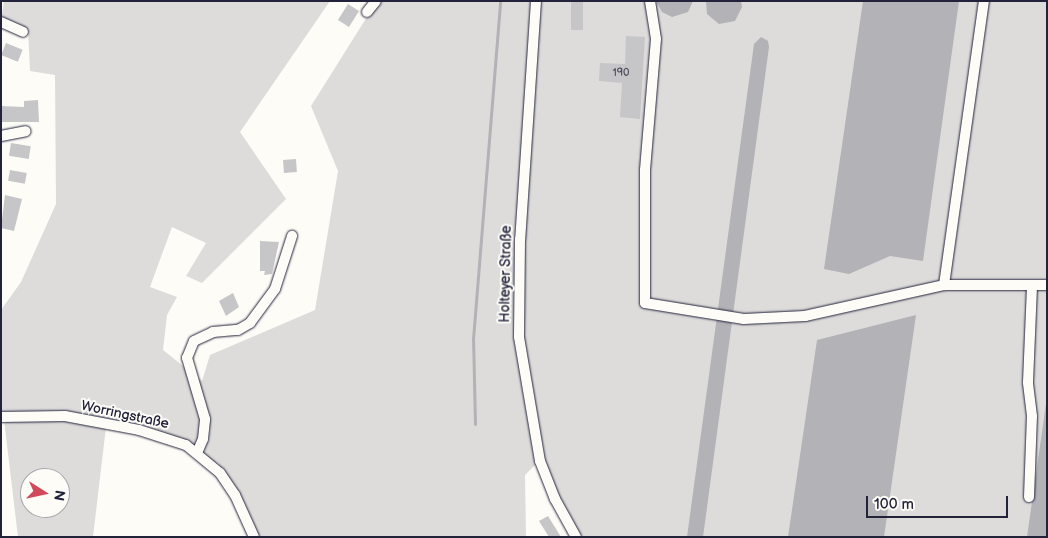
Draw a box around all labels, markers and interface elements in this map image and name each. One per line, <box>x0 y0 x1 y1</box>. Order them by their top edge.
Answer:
house number: 190 <box>612 66 630 80</box>
street label: Holteyer Straße <box>497 225 515 323</box>
street label: Worringstraße <box>80 397 170 433</box>
north arrow <box>20 468 70 518</box>
scale bar <box>868 486 1010 518</box>
text: N <box>50 489 69 502</box>
text: 100 m <box>874 495 914 514</box>

